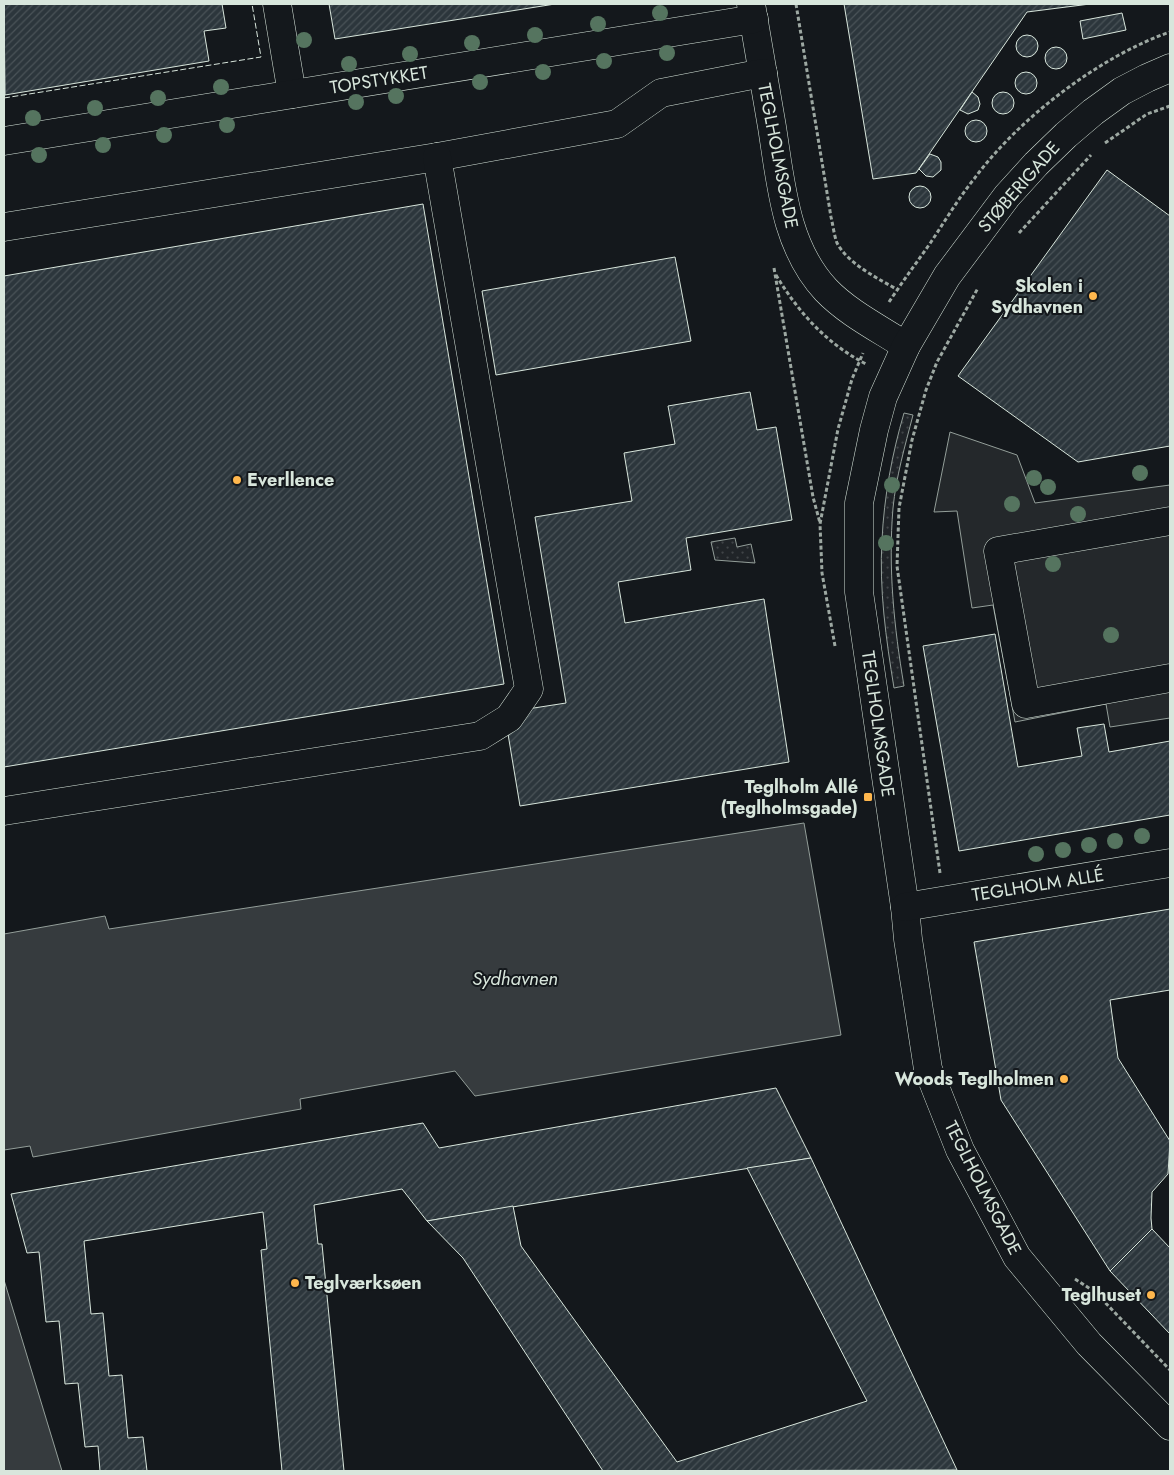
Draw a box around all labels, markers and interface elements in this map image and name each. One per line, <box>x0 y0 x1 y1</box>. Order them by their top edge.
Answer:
street label: TOPSTYKKET <box>328 59 431 101</box>
street label: TEGLHOLMSGADE <box>751 81 805 231</box>
street label: STØBERIGADE <box>972 136 1066 238</box>
place label: Skolen i Sydhavnen <box>991 273 1083 320</box>
marker: Skolen i Sydhavnen <box>1087 290 1099 302</box>
place label: Everllence <box>247 467 334 493</box>
marker: Everllence <box>231 474 243 486</box>
street label: TEGLHOLMSGADE <box>855 649 901 799</box>
place label: Teglholm Allé (Teglholmsgade) <box>720 774 858 821</box>
marker: Teglholm Allé (Teglholmsgade) <box>862 791 874 803</box>
street label: TEGLHOLM ALLÉ <box>970 862 1106 908</box>
water label: Sydhavnen <box>472 965 558 992</box>
place label: Woods Teglholmen <box>895 1066 1054 1092</box>
marker: Woods Teglholmen <box>1058 1073 1070 1085</box>
street label: TEGLHOLMSGADE <box>938 1116 1028 1260</box>
place label: Teglværksøen <box>305 1270 422 1296</box>
marker: Teglværksøen <box>289 1277 301 1289</box>
place label: Teglhuset <box>1062 1282 1141 1308</box>
marker: Teglhuset <box>1145 1289 1157 1301</box>

